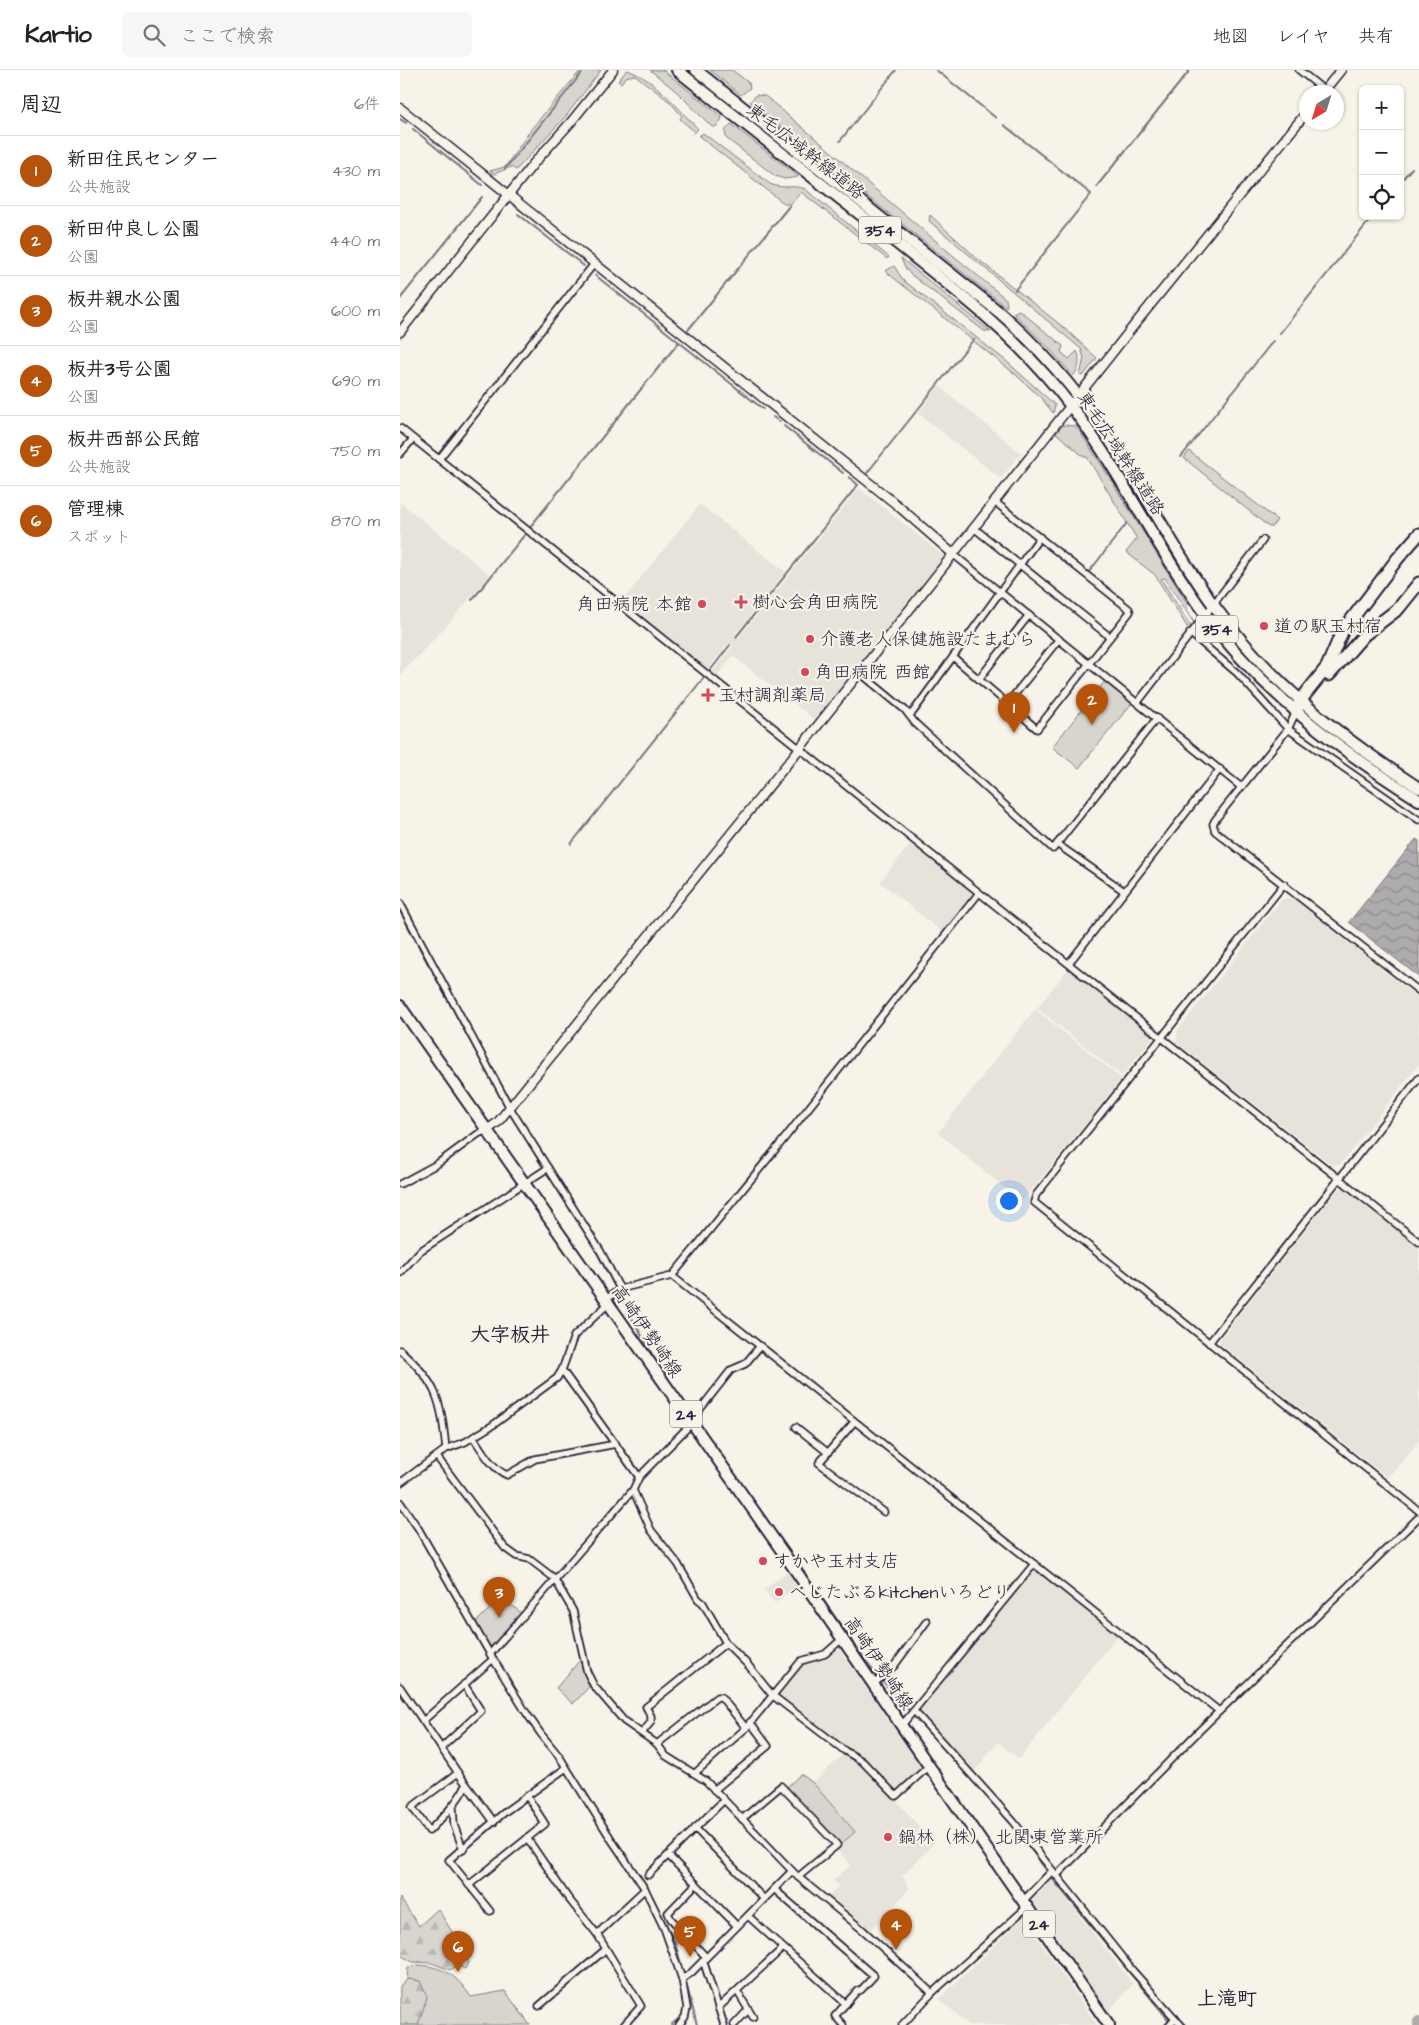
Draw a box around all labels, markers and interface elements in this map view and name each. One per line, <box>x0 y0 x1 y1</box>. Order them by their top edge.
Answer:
search box <box>122 12 472 57</box>
text: Kartio <box>25 18 92 52</box>
icon: search <box>140 21 168 49</box>
text: ここで検索 <box>180 23 275 50</box>
text: 地図 <box>1213 24 1249 49</box>
text: レイヤ <box>1277 24 1330 49</box>
text: 共有 <box>1358 24 1394 49</box>
north arrow <box>1299 85 1344 130</box>
map controls <box>1359 85 1404 220</box>
button: + <box>1359 85 1404 130</box>
text: 周辺 <box>20 90 62 119</box>
text: 6件 <box>354 93 380 115</box>
street label: 東毛広域幹線道路 <box>741 97 870 206</box>
button: − <box>1359 130 1404 175</box>
text: 新田住民センター <box>67 146 219 173</box>
text: 1 <box>35 160 37 182</box>
text: 430 m <box>332 160 380 182</box>
button: locate <box>1359 175 1404 220</box>
text: 公共施設 <box>67 176 131 198</box>
text: 新田仲良し公園 <box>67 216 200 243</box>
road number: 354 <box>859 216 901 244</box>
text: 2 <box>31 230 41 252</box>
text: 440 m <box>329 230 380 252</box>
text: 公園 <box>67 246 99 268</box>
text: 板井親水公園 <box>67 286 181 313</box>
text: 3 <box>32 300 40 322</box>
text: 600 m <box>331 300 380 322</box>
text: 公園 <box>67 316 99 338</box>
text: 板井3号公園 <box>67 356 172 383</box>
text: 4 <box>31 370 41 392</box>
text: 690 m <box>332 370 380 392</box>
text: 公園 <box>67 386 99 408</box>
street label: 東毛広域幹線道路 <box>1071 386 1170 520</box>
text: 板井西部公民館 <box>67 426 200 453</box>
text: 5 <box>30 440 42 462</box>
text: 750 m <box>330 440 380 462</box>
text: 公共施設 <box>67 456 131 478</box>
text: 管理棟 <box>67 496 124 523</box>
text: 6 <box>31 510 41 532</box>
text: 870 m <box>331 510 380 532</box>
text: スポット <box>67 526 131 548</box>
place label: 樹心会角田病院 <box>752 590 878 615</box>
place label: 角田病院 本館 <box>577 592 692 617</box>
marker: 樹心会角田病院 <box>734 595 748 609</box>
marker: 角田病院 本館 <box>696 598 708 610</box>
place label: 道の駅玉村宿 <box>1274 614 1382 639</box>
road number: 354 <box>1196 616 1238 642</box>
marker: 道の駅玉村宿 <box>1258 620 1270 632</box>
place label: 介護老人保健施設たまむら <box>820 627 1036 652</box>
marker: 介護老人保健施設たまむら <box>804 633 816 645</box>
place label: 角田病院 西館 <box>815 660 930 685</box>
marker: 角田病院 西館 <box>799 666 811 678</box>
place label: 玉村調剤薬局 <box>718 683 826 708</box>
pin: 2 <box>1076 684 1108 725</box>
marker: 玉村調剤薬局 <box>702 689 714 701</box>
pin: 1 <box>998 692 1030 733</box>
your location <box>996 1188 1022 1214</box>
street label: 高崎伊勢崎線 <box>605 1280 688 1383</box>
district label: 大字板井 <box>470 1321 550 1349</box>
road number: 24 <box>670 1400 702 1428</box>
place label: すかや玉村支店 <box>773 1549 899 1574</box>
marker: すかや玉村支店 <box>757 1555 769 1567</box>
pin: 3 <box>483 1577 515 1618</box>
place label: べじたぶるkitchenいろどり <box>789 1580 1011 1605</box>
marker: べじたぶるkitchenいろどり <box>773 1586 785 1598</box>
street label: 高崎伊勢崎線 <box>838 1612 919 1715</box>
place label: 鍋林（株） 北関東営業所 <box>898 1825 1103 1850</box>
marker: 鍋林（株） 北関東営業所 <box>882 1831 894 1843</box>
pin: 4 <box>880 1909 912 1950</box>
road number: 24 <box>1023 1910 1055 1938</box>
pin: 5 <box>674 1916 706 1957</box>
pin: 6 <box>442 1931 474 1972</box>
district label: 上滝町 <box>1197 1985 1257 2013</box>

